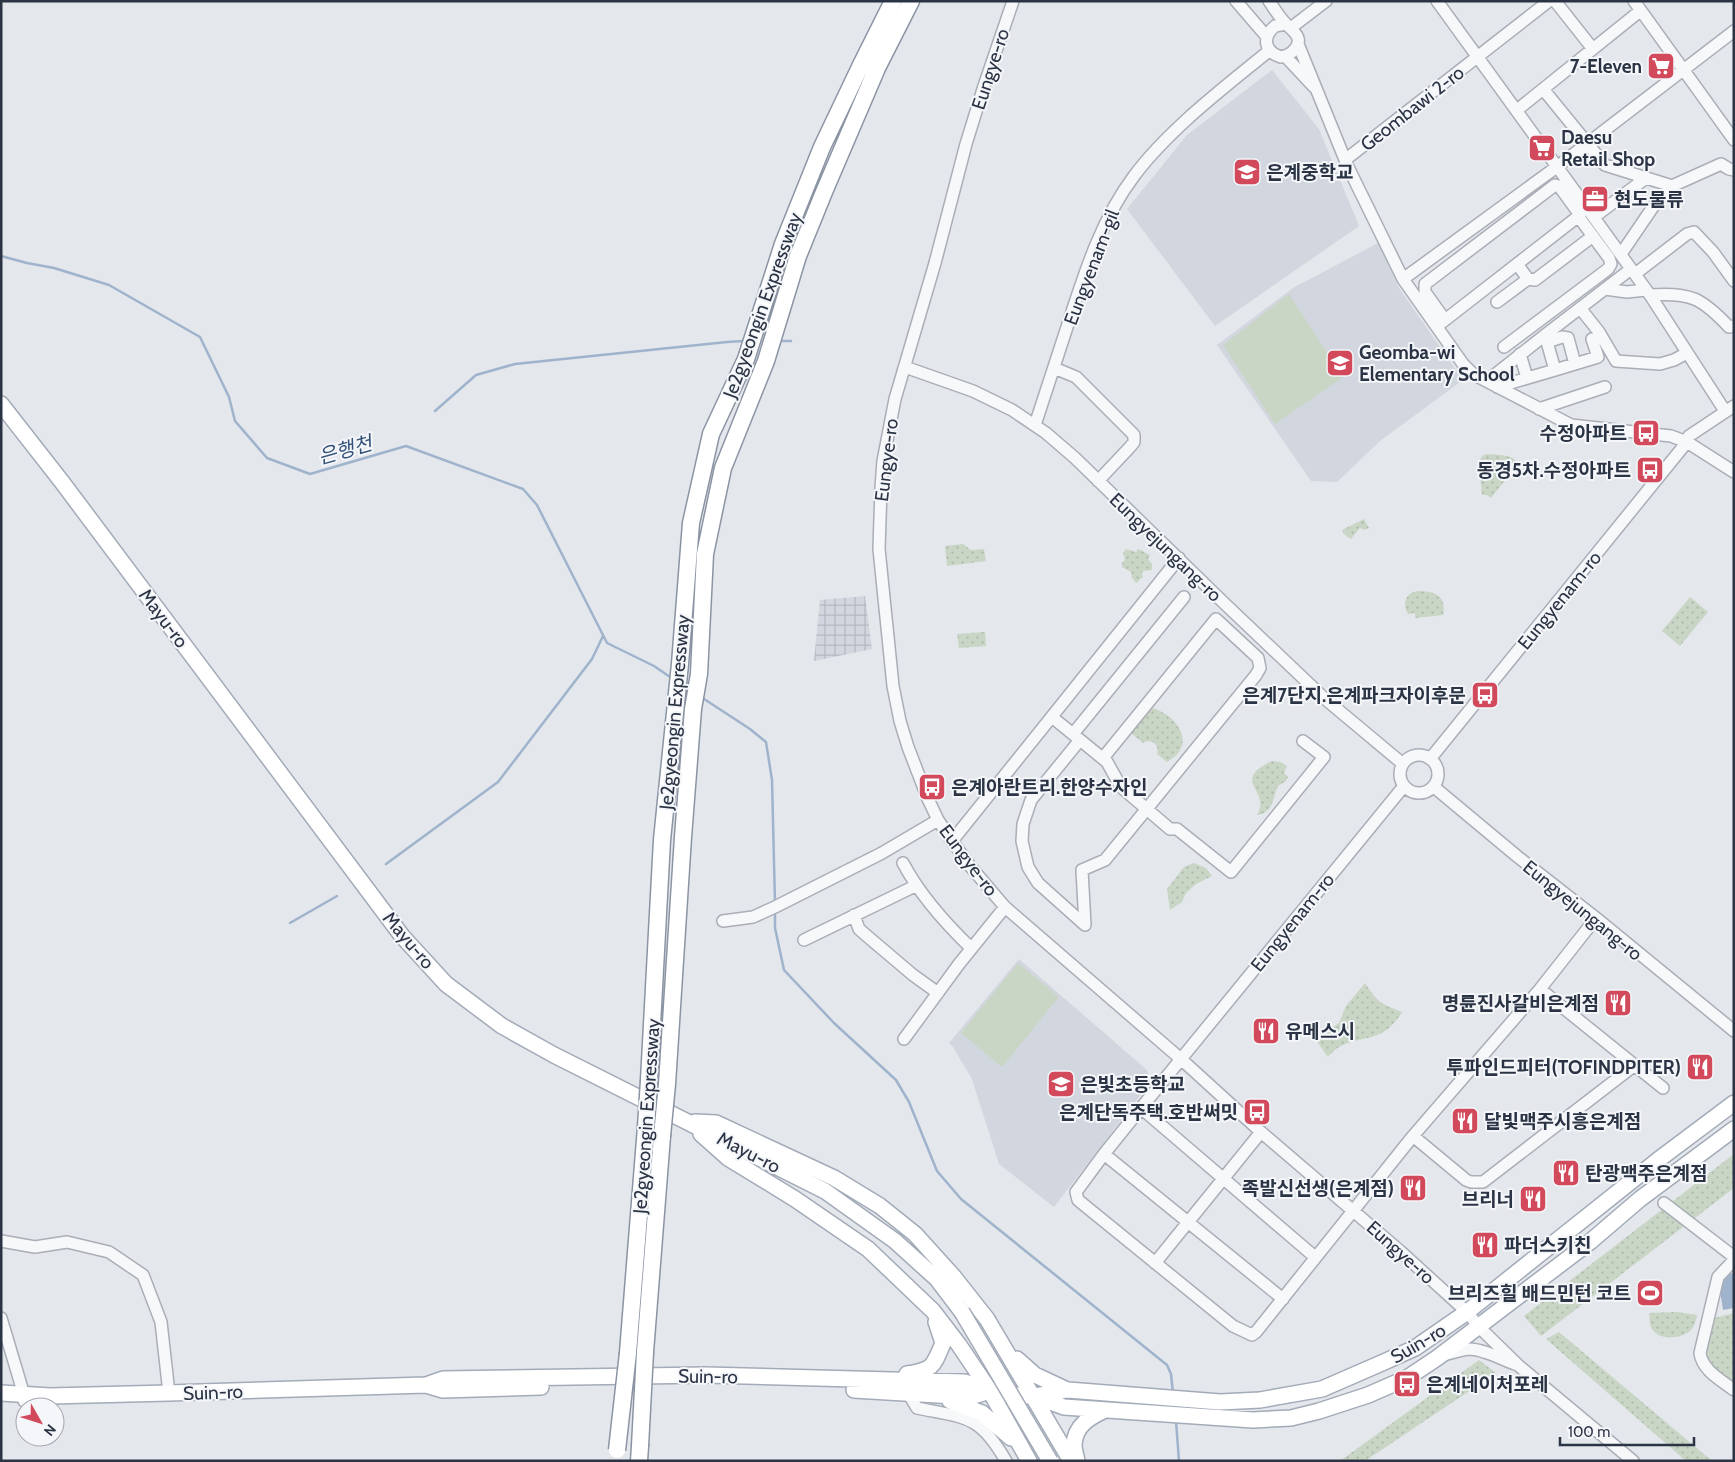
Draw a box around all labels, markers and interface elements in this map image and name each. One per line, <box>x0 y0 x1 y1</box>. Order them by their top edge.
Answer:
street label: Eungye-ro <box>967 26 1014 112</box>
supermarket icon: 7-Eleven <box>1646 51 1676 81</box>
place label: 7-Eleven <box>1570 55 1642 78</box>
street label: Geombawi 2-ro <box>1356 61 1469 156</box>
place label: Daesu Retail Shop <box>1561 126 1655 171</box>
supermarket icon: Daesu Retail Shop <box>1527 133 1557 163</box>
school or university icon: 은계중학교 <box>1232 157 1262 187</box>
place label: 은계중학교 <box>1266 161 1353 184</box>
office icon: 현도물류 <box>1580 184 1610 214</box>
place label: 현도물류 <box>1614 188 1684 211</box>
street label: Eungyenam-gil <box>1059 206 1124 328</box>
street label: Je2gyeongin Expressway <box>718 209 807 402</box>
place label: Geomba-wi Elementary School <box>1359 341 1515 386</box>
school or university icon: Geomba-wi Elementary School <box>1325 348 1355 378</box>
street label: Eungye-ro <box>870 417 903 503</box>
bus stop icon: 수정아파트 <box>1631 418 1661 448</box>
place label: 수정아파트 <box>1540 422 1627 445</box>
water label: 은행천 <box>315 430 377 469</box>
bus stop icon: 동경5차.수정아파트 <box>1635 455 1665 485</box>
place label: 동경5차.수정아파트 <box>1477 459 1631 482</box>
street label: Eungyejungang-ro <box>1105 488 1226 607</box>
street label: Eungyenam-ro <box>1513 546 1606 654</box>
street label: Mayu-ro <box>134 584 193 652</box>
street label: Je2gyeongin Expressway <box>654 613 695 812</box>
bus stop icon: 은계7단지.은계파크자이후문 <box>1470 680 1500 710</box>
place label: 은계7단지.은계파크자이후문 <box>1242 684 1466 707</box>
bus stop icon: 은계아란트리.한양수자인 <box>917 772 947 802</box>
place label: 은계아란트리.한양수자인 <box>951 776 1148 799</box>
street label: Eungye-ro <box>934 820 1003 901</box>
street label: Eungyejungang-ro <box>1518 855 1647 966</box>
street label: Eungyenam-ro <box>1246 868 1339 976</box>
street label: Mayu-ro <box>378 907 439 974</box>
restaurant icon: 명륜진사갈비은계점 <box>1603 988 1633 1018</box>
place label: 명륜진사갈비은계점 <box>1442 992 1599 1015</box>
restaurant icon: 유메스시 <box>1251 1016 1281 1046</box>
street label: Je2gyeongin Expressway <box>628 1017 665 1216</box>
place label: 유메스시 <box>1285 1020 1355 1043</box>
restaurant icon: 투파인드피터(TOFINDPITER) <box>1685 1052 1715 1082</box>
place label: 투파인드피터(TOFINDPITER) <box>1447 1056 1681 1079</box>
school or university icon: 은빛초등학교 <box>1046 1069 1076 1099</box>
place label: 은빛초등학교 <box>1080 1073 1185 1096</box>
bus stop icon: 은계단독주택.호반써밋 <box>1242 1097 1272 1127</box>
place label: 은계단독주택.호반써밋 <box>1059 1101 1238 1124</box>
restaurant icon: 달빛맥주시흥은계점 <box>1450 1106 1480 1136</box>
place label: 달빛맥주시흥은계점 <box>1484 1110 1641 1133</box>
street label: Mayu-ro <box>713 1127 784 1178</box>
restaurant icon: 탄광맥주은계점 <box>1551 1158 1581 1188</box>
place label: 탄광맥주은계점 <box>1585 1162 1707 1185</box>
restaurant icon: 족발신선생(은계점) <box>1398 1173 1428 1203</box>
place label: 족발신선생(은계점) <box>1242 1177 1394 1200</box>
restaurant icon: 브리너 <box>1518 1184 1548 1214</box>
place label: 브리너 <box>1462 1188 1514 1211</box>
street label: Eungye-ro <box>1362 1216 1439 1289</box>
restaurant icon: 파더스키친 <box>1470 1230 1500 1260</box>
place label: 파더스키친 <box>1504 1234 1591 1257</box>
sports icon: 브리즈힐 배드민턴 코트 <box>1635 1278 1665 1308</box>
place label: 브리즈힐 배드민턴 코트 <box>1448 1282 1631 1305</box>
street label: Suin-ro <box>1387 1319 1450 1368</box>
street label: Suin-ro <box>678 1364 738 1389</box>
bus stop icon: 은계네이처포레 <box>1392 1369 1422 1399</box>
place label: 은계네이처포레 <box>1426 1373 1548 1396</box>
street label: Suin-ro <box>183 1380 243 1405</box>
north arrow <box>15 1397 65 1447</box>
scale bar <box>1560 1414 1694 1446</box>
text: N <box>40 1421 60 1440</box>
text: 100 m <box>1568 1423 1610 1441</box>

